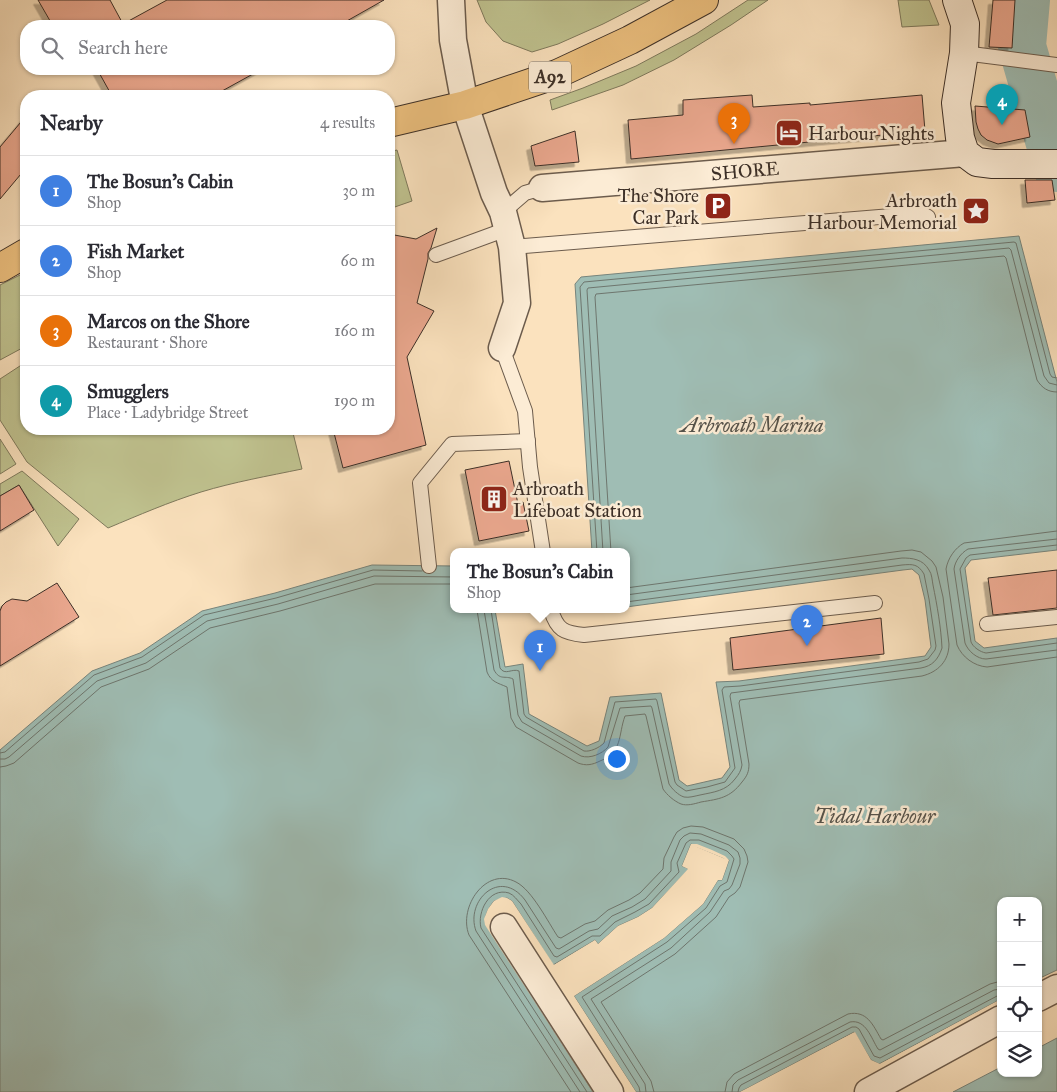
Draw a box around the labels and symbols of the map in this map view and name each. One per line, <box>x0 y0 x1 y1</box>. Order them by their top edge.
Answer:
road number: A92 <box>529 62 571 92</box>
pin: 4 <box>986 84 1018 125</box>
pin: 3 <box>718 103 750 144</box>
hotel icon: Harbour Nights <box>774 118 804 148</box>
place label: Harbour Nights <box>808 122 934 146</box>
street label: SHORE <box>710 157 780 185</box>
place label: The Shore Car Park <box>617 184 699 229</box>
place label: Arbroath Harbour Memorial <box>807 189 958 234</box>
parking icon: The Shore Car Park <box>703 191 733 221</box>
place icon: Arbroath Harbour Memorial <box>961 196 991 226</box>
water label: Arbroath Marina <box>679 413 823 437</box>
place label: Arbroath Lifeboat Station <box>512 477 642 522</box>
building icon: Arbroath Lifeboat Station <box>479 484 509 514</box>
pin: 2 <box>791 605 823 646</box>
pin: 1 <box>524 630 556 671</box>
your location <box>604 746 630 772</box>
water label: Tidal Harbour <box>815 804 937 828</box>

